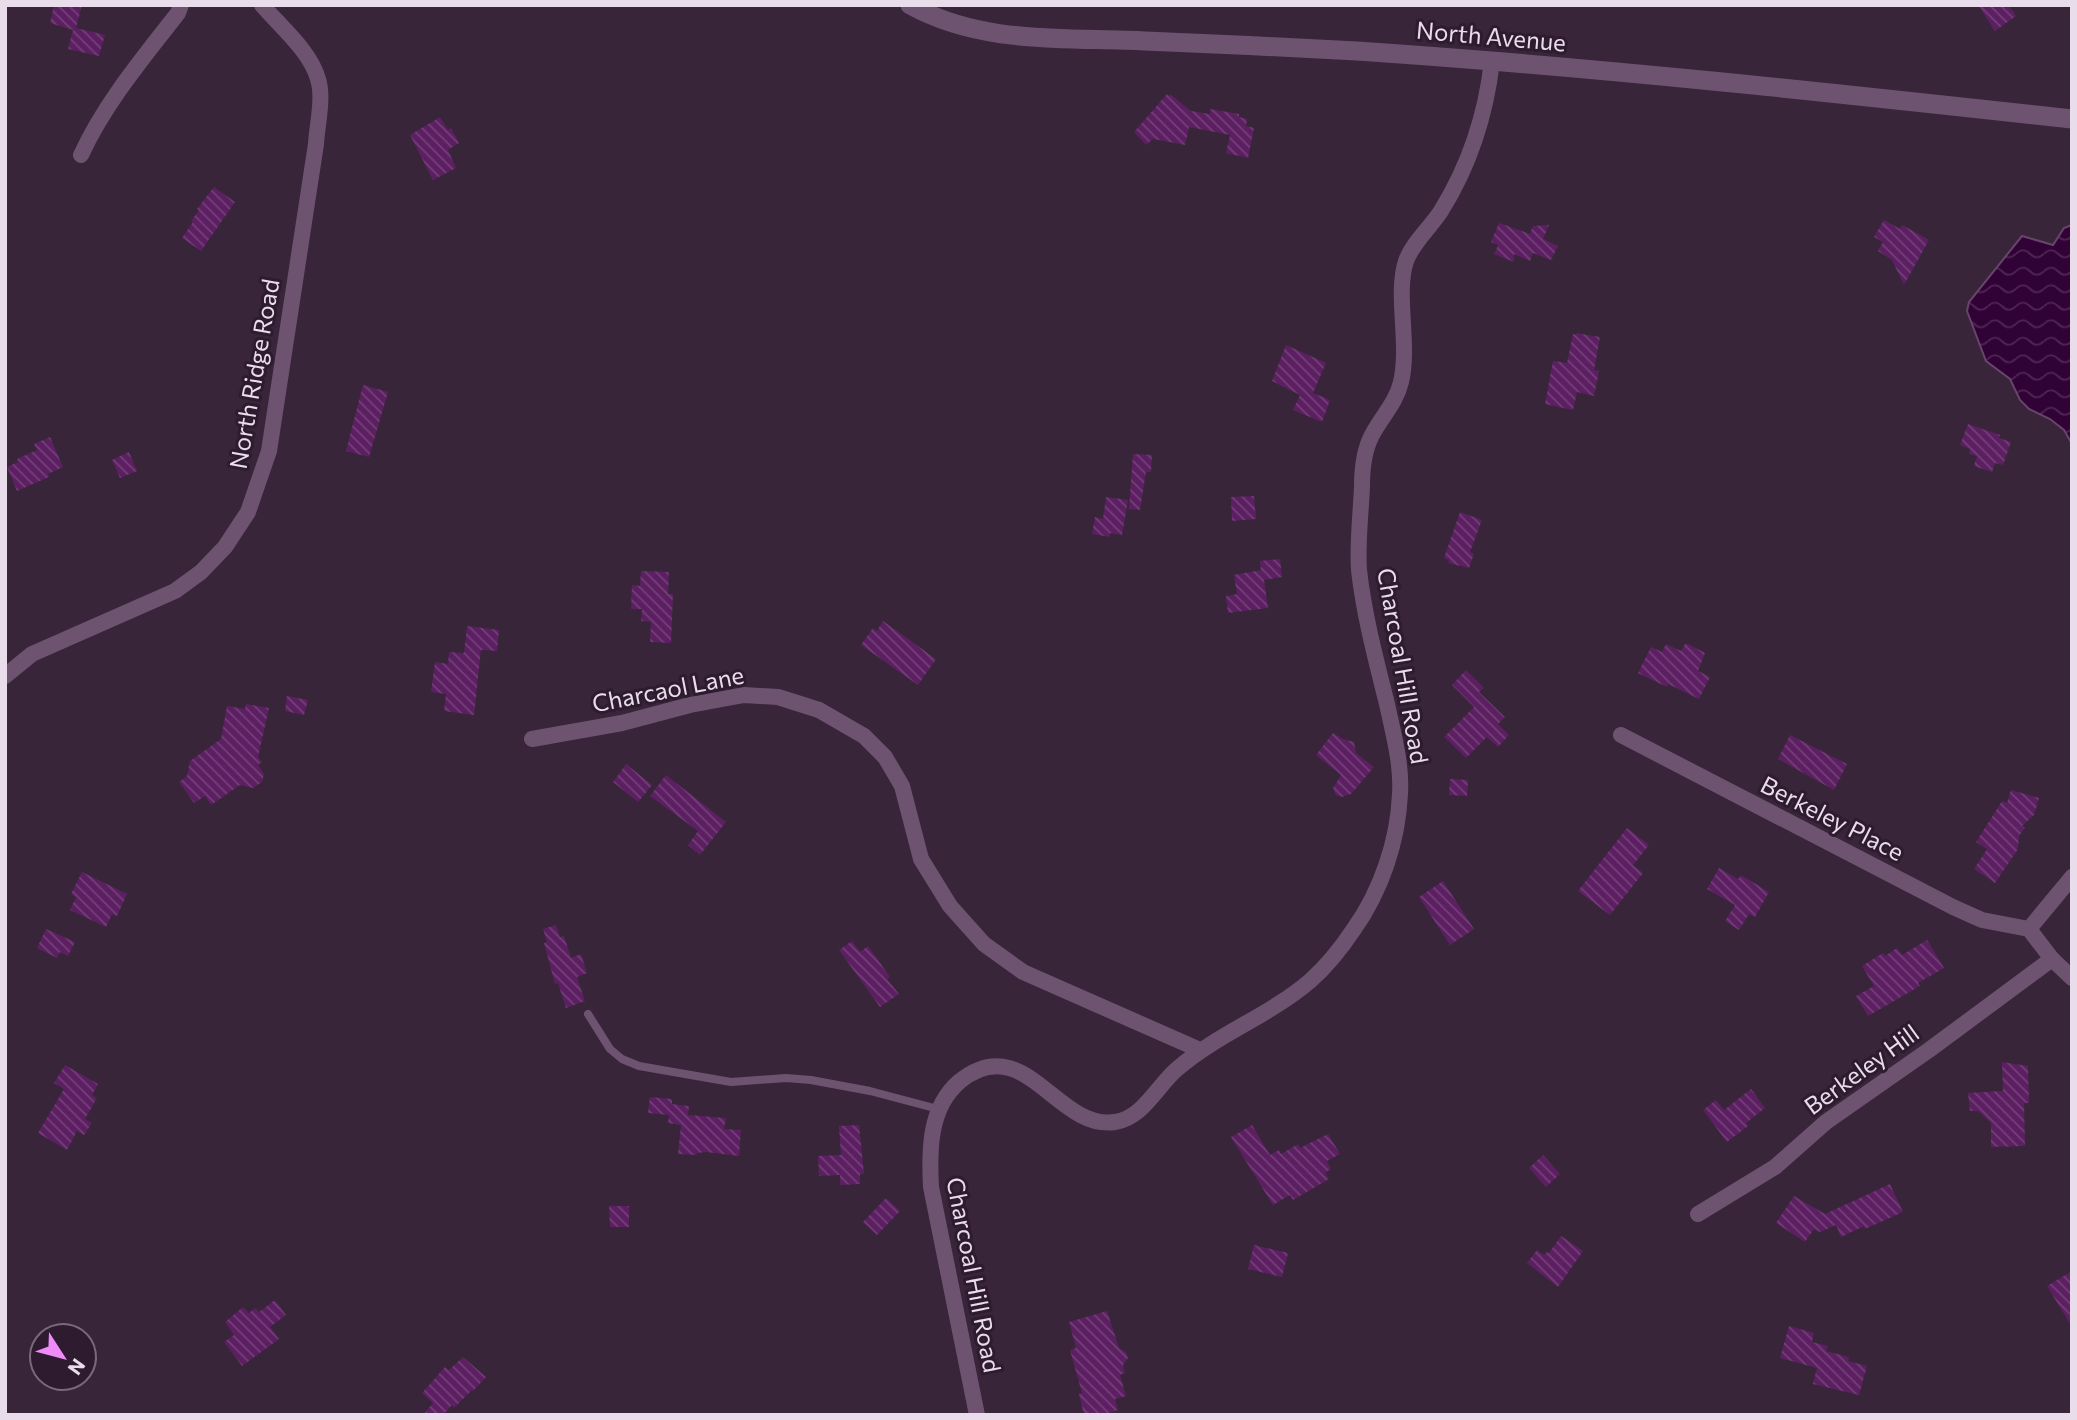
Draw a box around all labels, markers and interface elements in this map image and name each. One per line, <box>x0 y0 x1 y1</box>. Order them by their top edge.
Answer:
street label: North Avenue <box>1415 15 1567 56</box>
street label: North Ridge Road <box>223 276 285 471</box>
street label: Charcoal Hill Road <box>1372 566 1435 766</box>
street label: Charcaol Lane <box>589 660 746 717</box>
street label: Berkeley Place <box>1756 769 1909 866</box>
street label: Berkeley Hill <box>1798 1017 1924 1120</box>
street label: Charcoal Hill Road <box>941 1175 1008 1375</box>
north arrow <box>28 1322 98 1392</box>
text: N <box>64 1355 91 1380</box>

